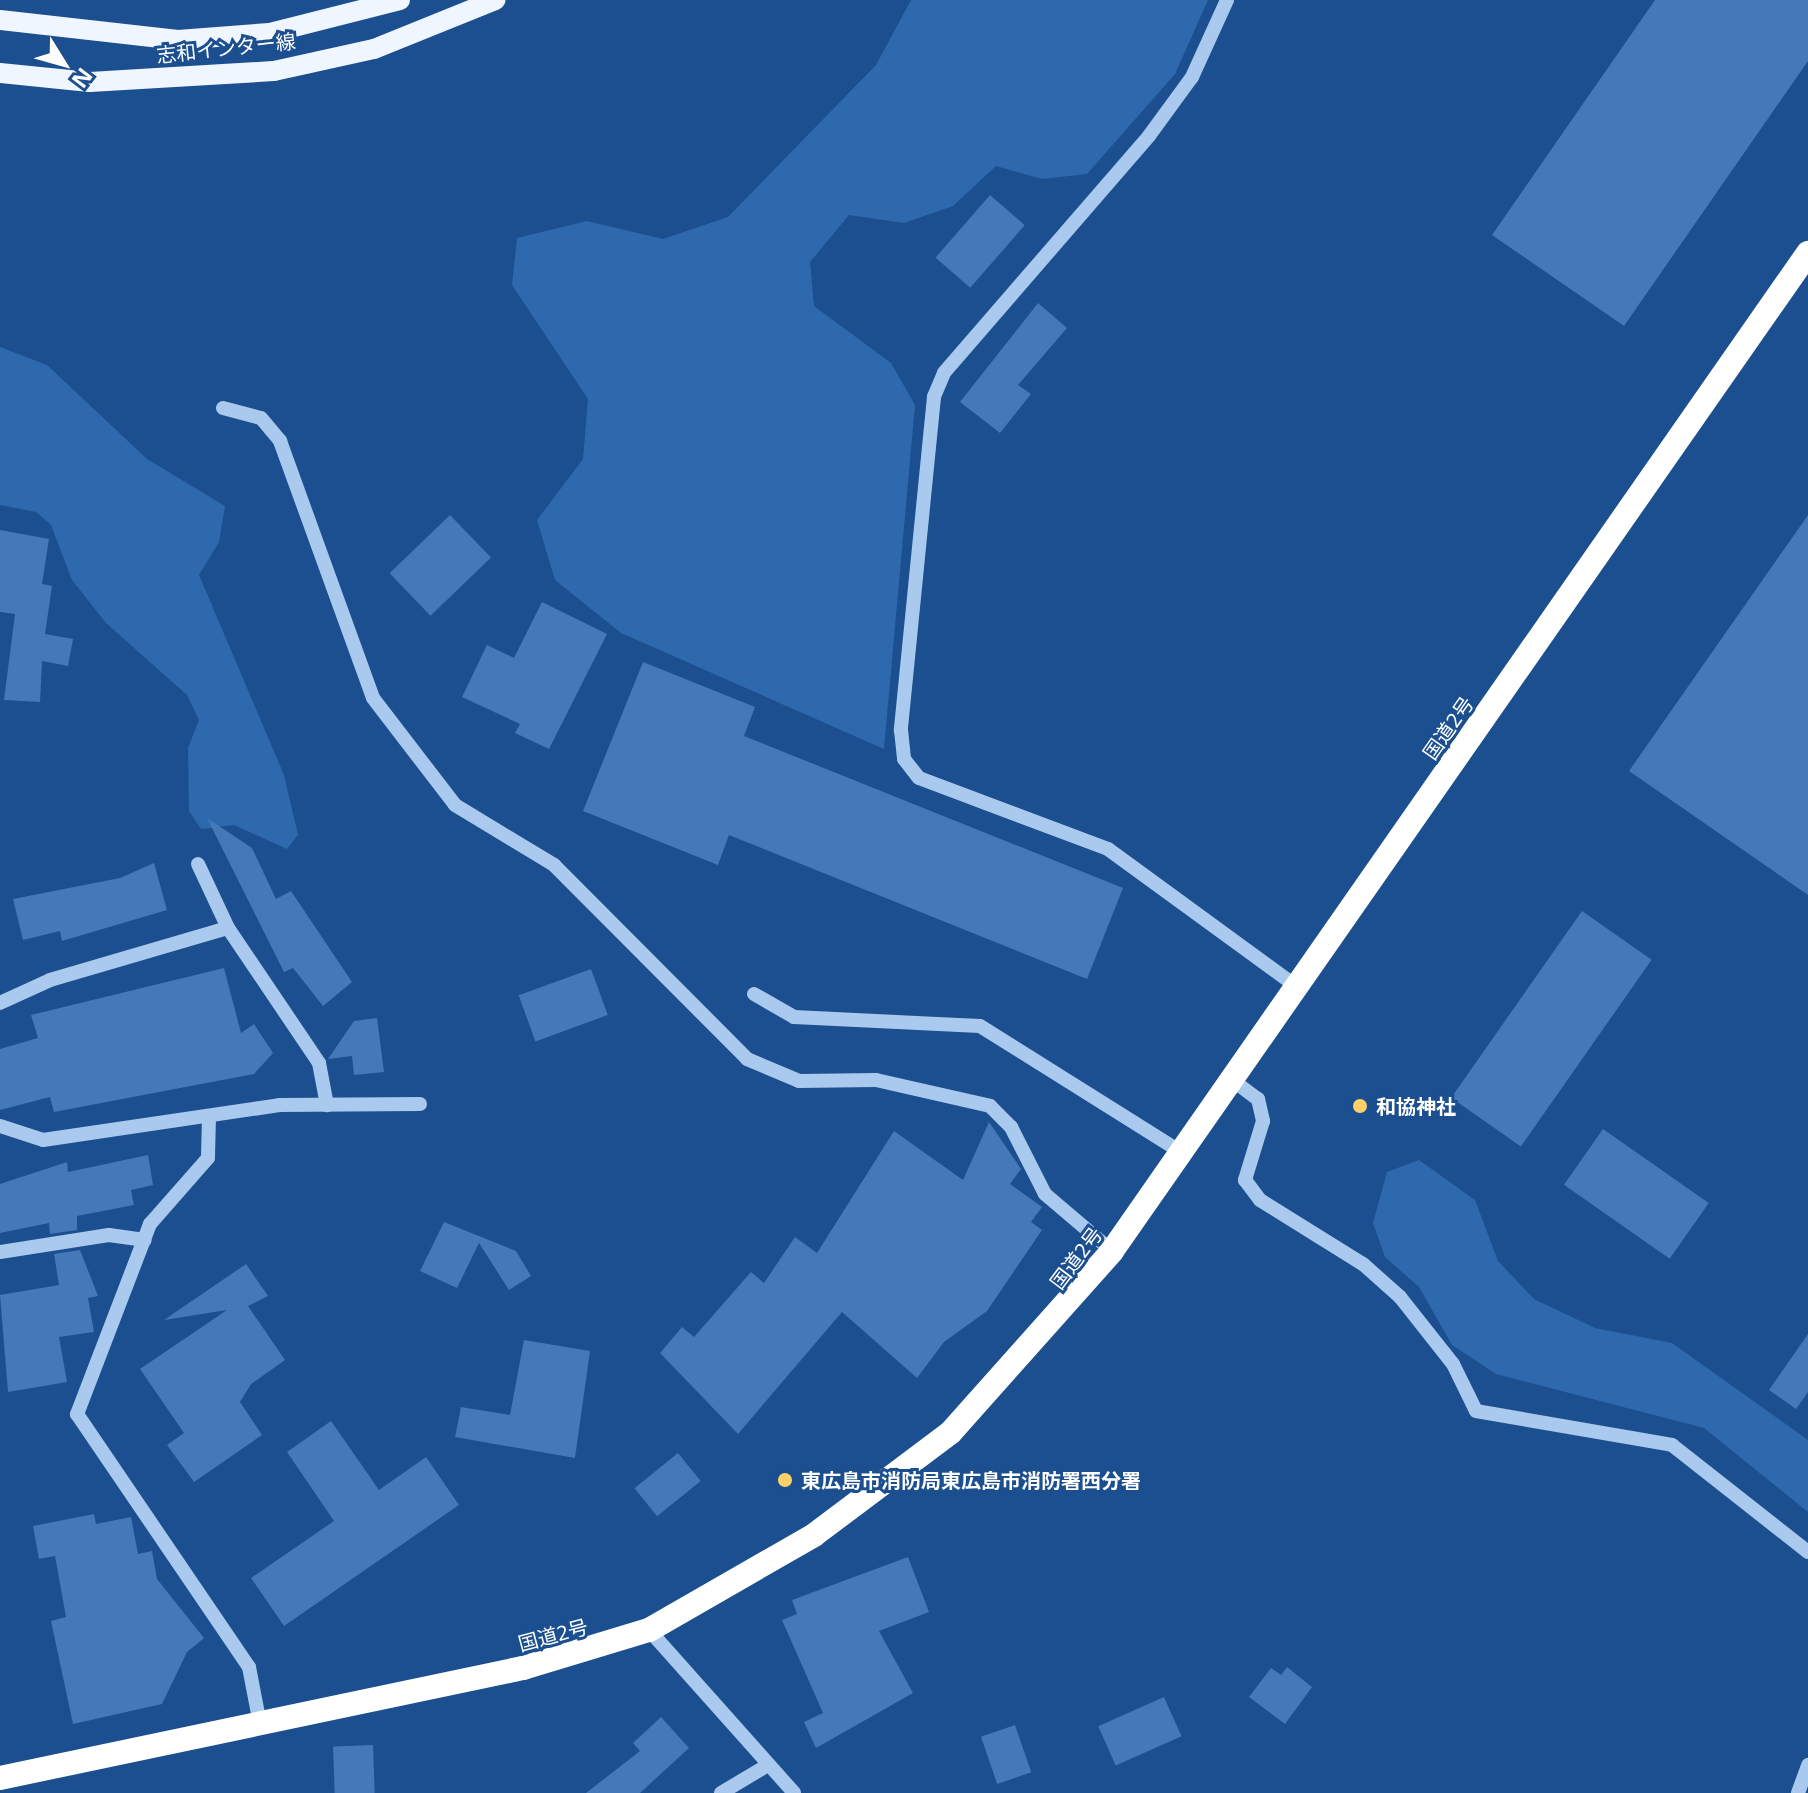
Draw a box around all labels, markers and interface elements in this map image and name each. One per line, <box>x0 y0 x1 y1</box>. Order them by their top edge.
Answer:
north arrow <box>24 24 104 104</box>
street label: 志和インター線 <box>155 29 297 67</box>
text: N <box>66 62 101 95</box>
street label: 国道2号 <box>1418 692 1478 764</box>
place label: 和協神社 <box>1376 1094 1456 1118</box>
marker: 和協神社 <box>1351 1097 1369 1115</box>
street label: 国道2号 <box>1045 1222 1107 1294</box>
place label: 東広島市消防局東広島市消防署西分署 <box>801 1468 1141 1492</box>
marker: 東広島市消防局東広島市消防署西分署 <box>776 1471 794 1489</box>
street label: 国道2号 <box>515 1614 591 1656</box>

